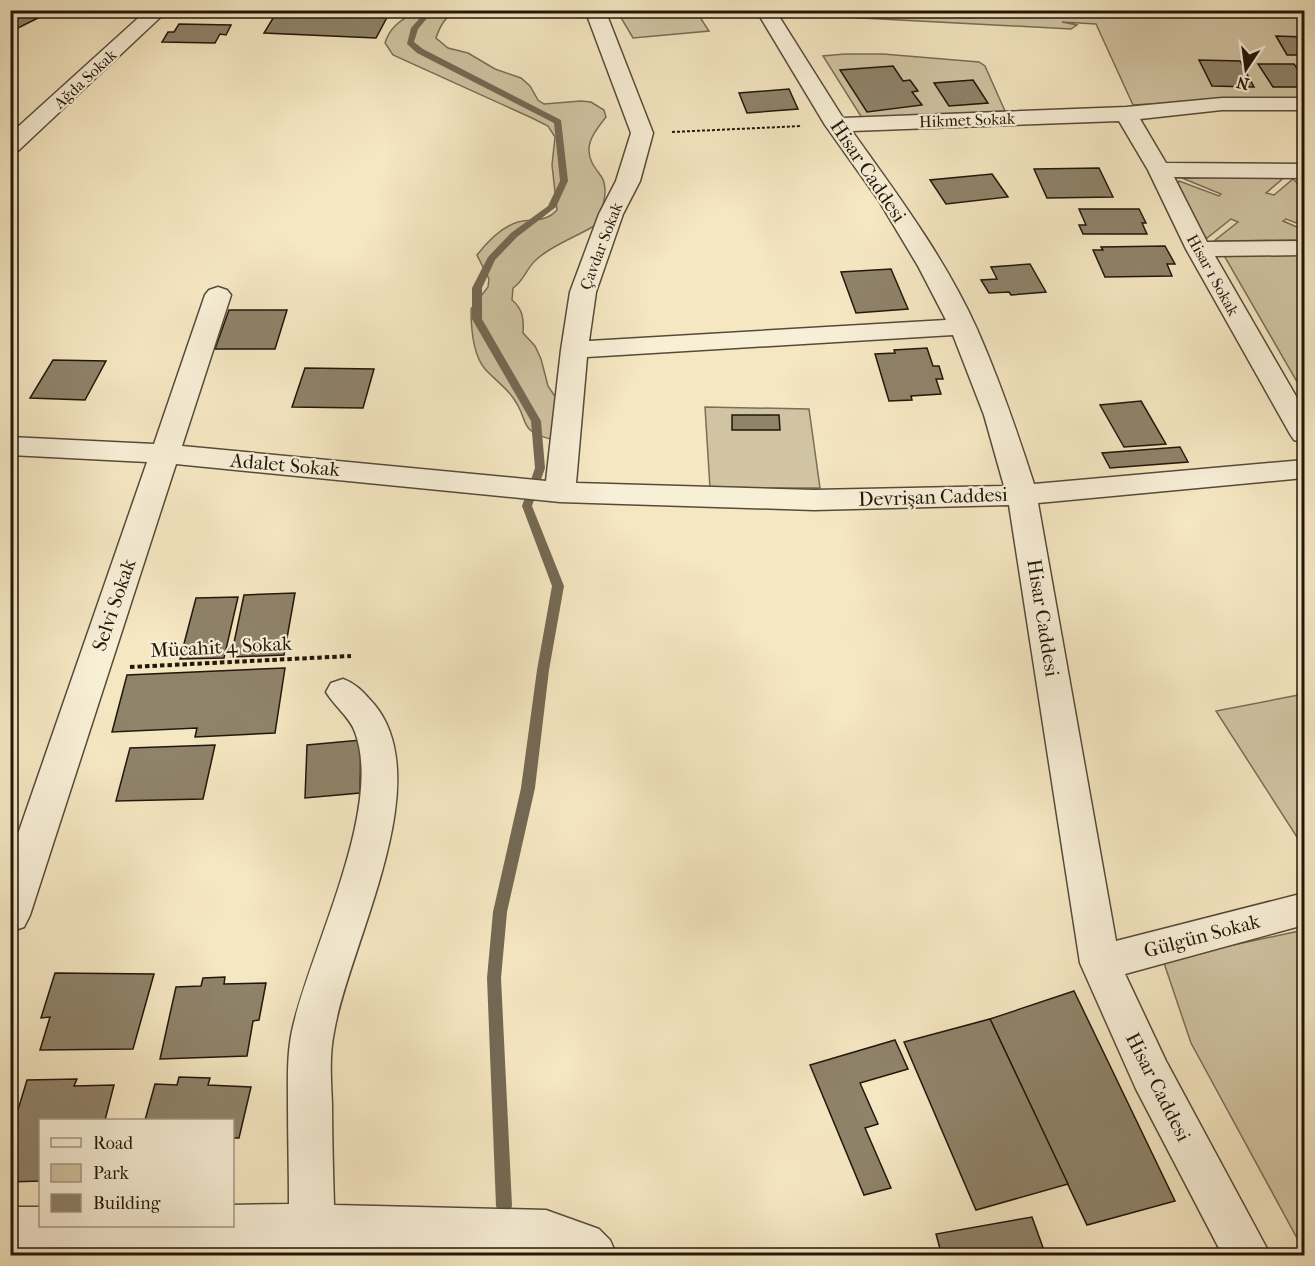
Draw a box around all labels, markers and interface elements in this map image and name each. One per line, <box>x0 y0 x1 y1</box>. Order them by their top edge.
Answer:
north arrow <box>1216 39 1276 99</box>
street label: Ağda Sokak <box>49 45 121 113</box>
text: N <box>1234 72 1251 94</box>
street label: Hikmet Sokak <box>919 109 1016 131</box>
street label: Hisar Caddesi <box>825 115 911 227</box>
street label: Çavdar Sokak <box>576 199 628 293</box>
street label: Hisar 1 Sokak <box>1183 231 1244 320</box>
street label: Adalet Sokak <box>228 449 341 481</box>
street label: Devrişan Caddesi <box>858 483 1008 511</box>
street label: Selvi Sokak <box>88 555 141 654</box>
street label: Hisar Caddesi <box>1022 558 1064 679</box>
street label: Mücahit 4 Sokak <box>149 632 293 662</box>
street label: Gülgün Sokak <box>1141 909 1263 963</box>
street label: Hisar Caddesi <box>1121 1029 1195 1145</box>
legend <box>39 1119 234 1227</box>
text: Road <box>93 1133 133 1154</box>
text: Park <box>93 1163 130 1184</box>
text: Building <box>93 1193 161 1214</box>

